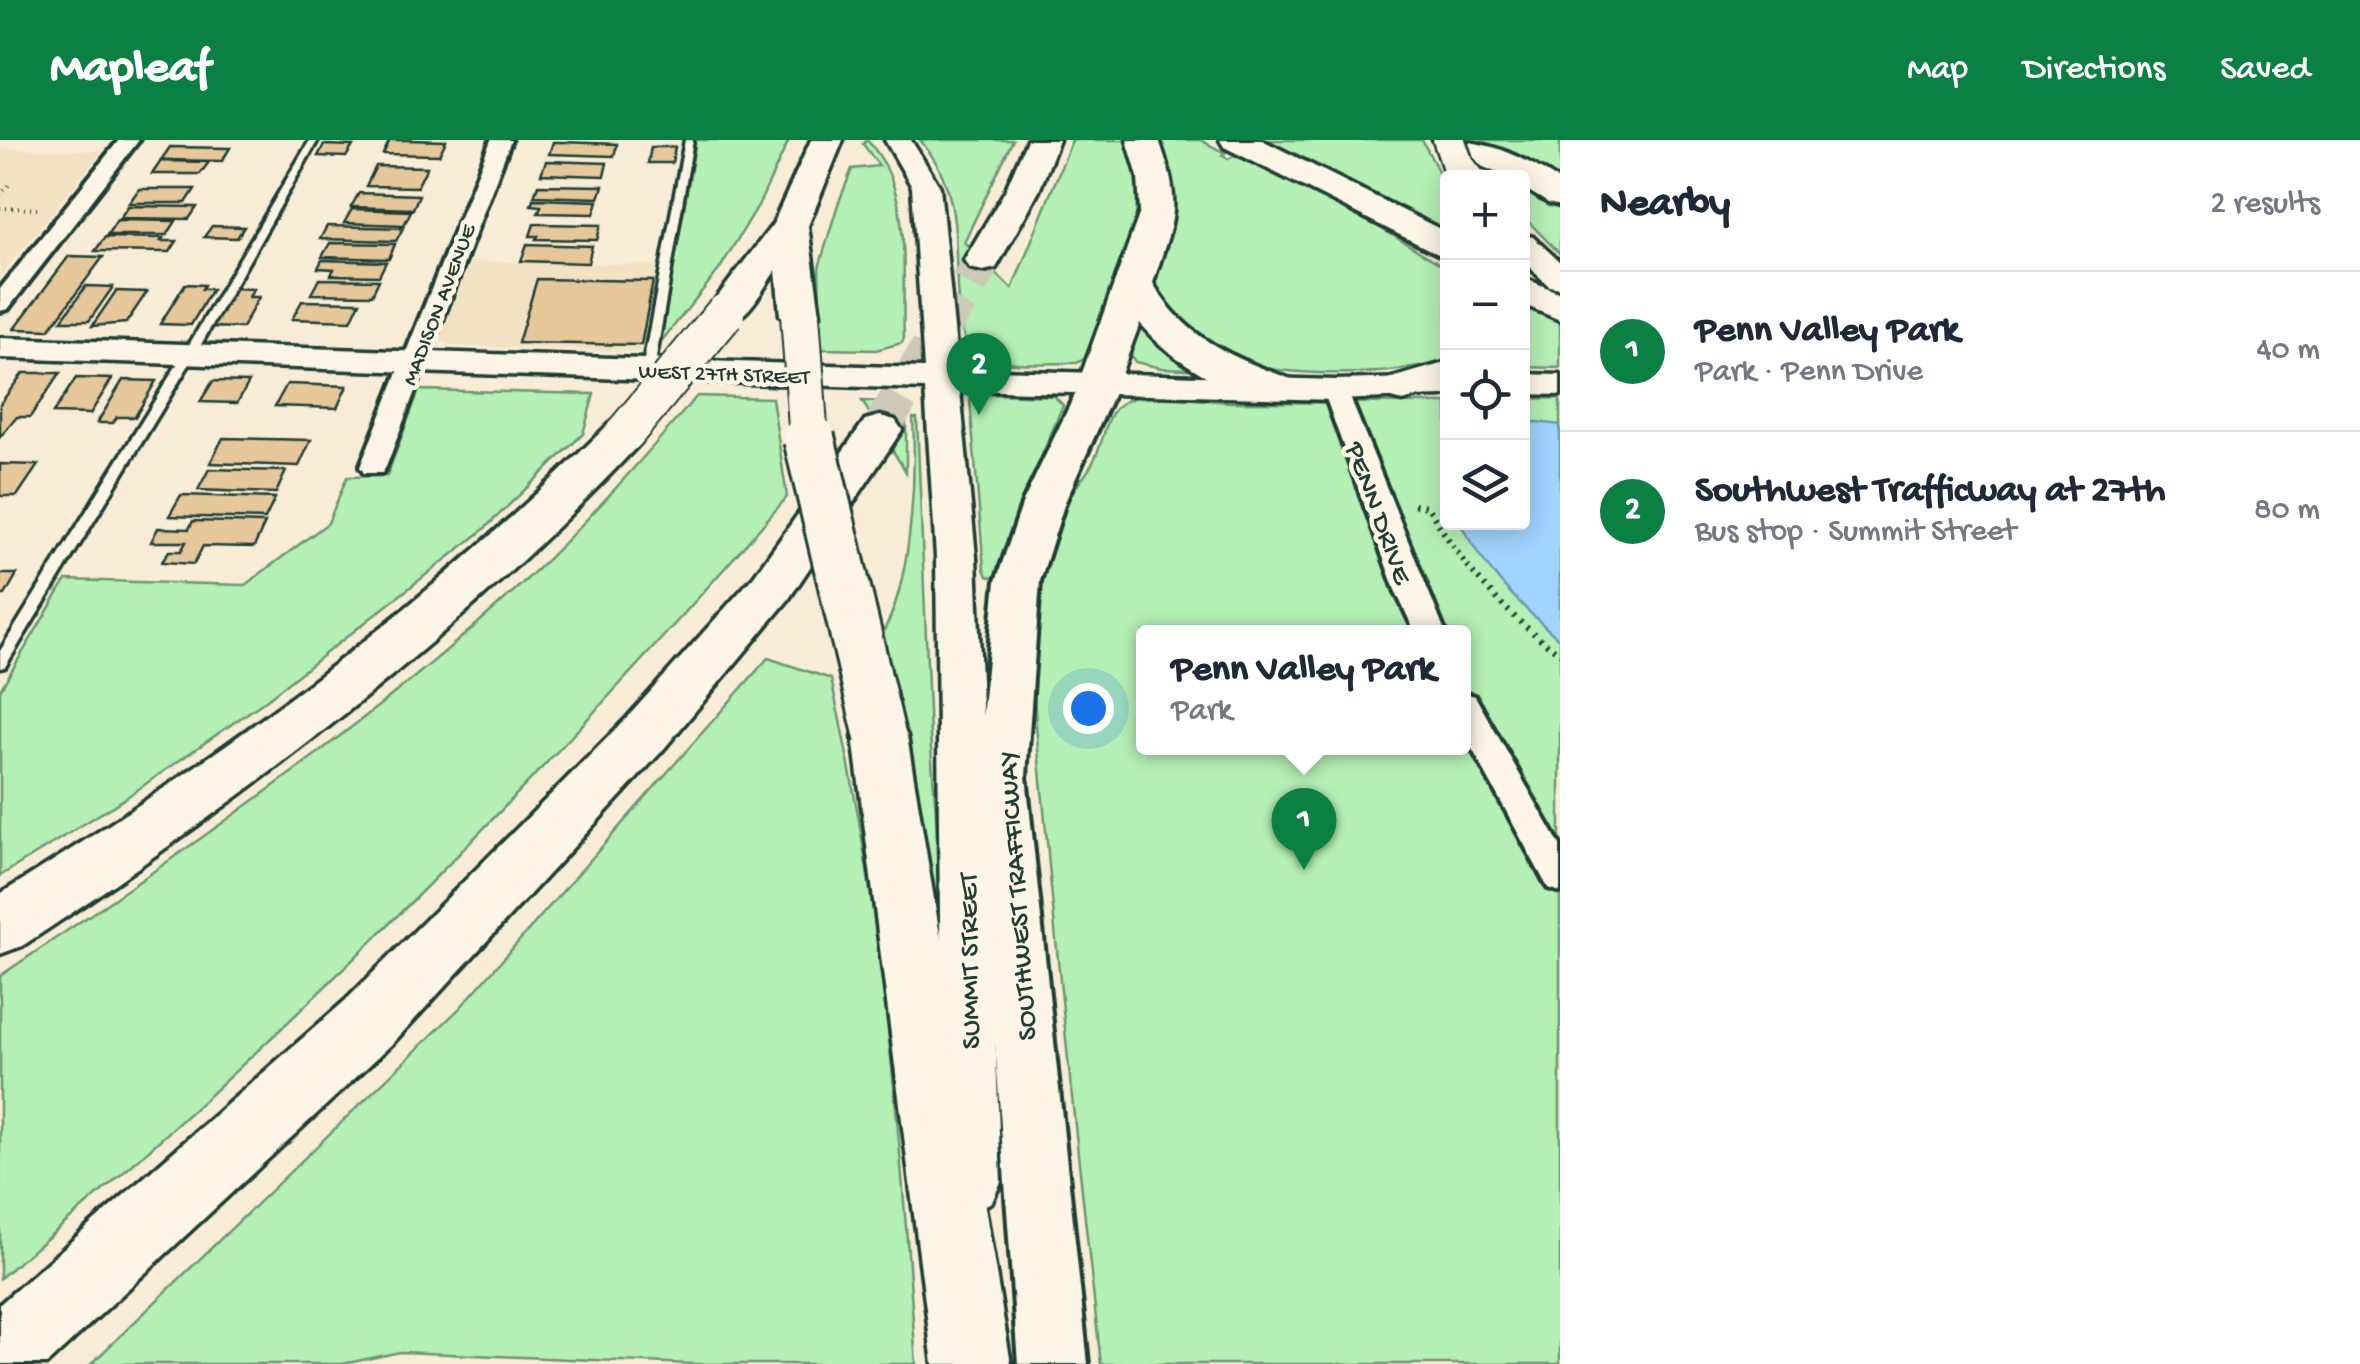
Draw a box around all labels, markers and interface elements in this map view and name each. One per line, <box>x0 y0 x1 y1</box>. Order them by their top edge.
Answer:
text: Mapleaf <box>50 42 210 99</box>
text: Map <box>1907 50 1968 91</box>
text: Directions <box>2023 50 2165 91</box>
text: Saved <box>2220 50 2310 91</box>
map controls <box>1440 170 1530 530</box>
button: + <box>1440 170 1530 260</box>
text: Nearby <box>1600 181 1730 230</box>
text: 2 results <box>2210 186 2320 224</box>
street label: MADISON AVENUE <box>398 220 484 390</box>
button: − <box>1440 260 1530 350</box>
text: Penn Valley Park <box>1695 310 1959 354</box>
pin: 2 <box>946 332 1012 415</box>
text: 1 <box>1626 332 1639 370</box>
text: 40 m <box>2256 332 2320 370</box>
button: locate <box>1440 350 1530 440</box>
text: Park · Penn Drive <box>1695 354 1923 392</box>
street label: WEST 27TH STREET <box>638 360 811 392</box>
street label: PENN DRIVE <box>1335 437 1418 591</box>
button: layers <box>1440 440 1530 530</box>
text: Southwest Trafficway at 27th <box>1695 470 2165 514</box>
text: 2 <box>1625 492 1640 530</box>
text: 80 m <box>2254 492 2320 530</box>
text: Bus stop · Summit Street <box>1695 514 2016 552</box>
popup <box>1136 625 1471 755</box>
text: Penn Valley Park <box>1171 649 1436 693</box>
your location <box>1063 683 1114 734</box>
text: Park <box>1171 693 1232 731</box>
street label: SOUTHWEST TRAFFICWAY <box>993 750 1046 1042</box>
pin: 1 <box>1272 788 1336 870</box>
street label: SUMMIT STREET <box>953 871 990 1049</box>

